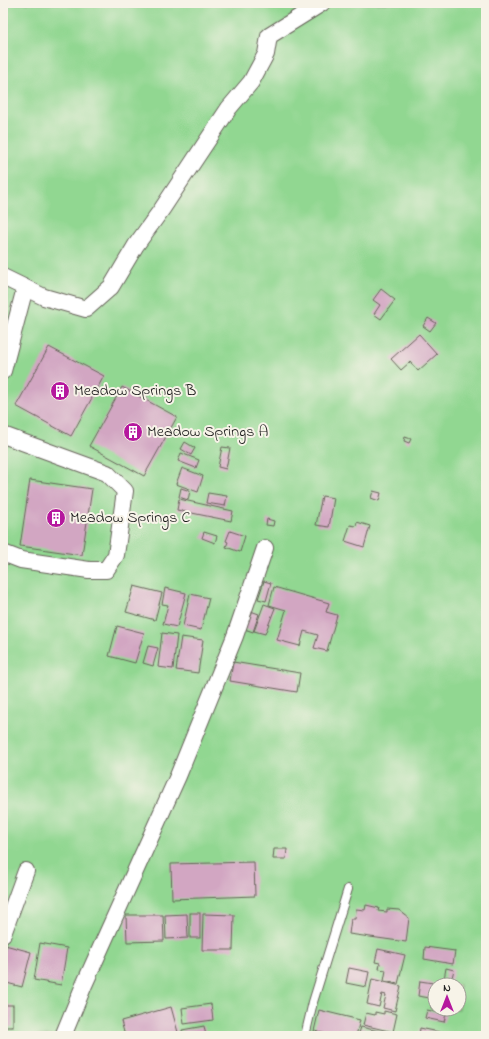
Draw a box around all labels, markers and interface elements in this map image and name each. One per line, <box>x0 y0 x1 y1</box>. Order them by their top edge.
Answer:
place label: Meadow Springs B <box>74 379 196 403</box>
building icon: Meadow Springs B <box>49 380 71 402</box>
place label: Meadow Springs A <box>147 420 268 444</box>
building icon: Meadow Springs A <box>122 421 144 443</box>
place label: Meadow Springs C <box>70 506 190 530</box>
building icon: Meadow Springs C <box>45 507 67 529</box>
north arrow <box>427 977 467 1017</box>
text: N <box>443 980 451 996</box>

